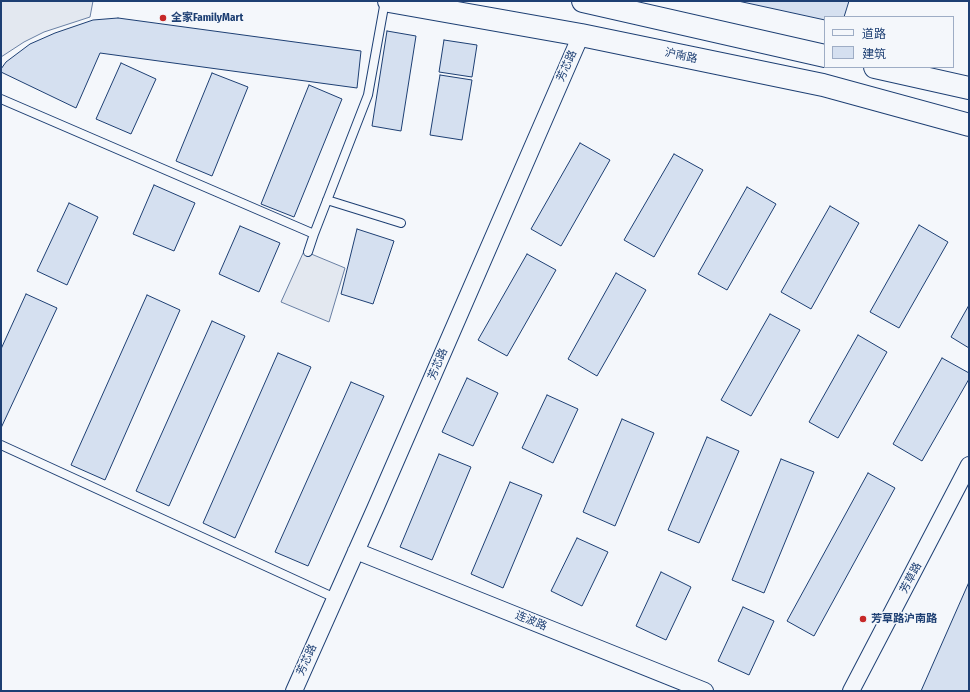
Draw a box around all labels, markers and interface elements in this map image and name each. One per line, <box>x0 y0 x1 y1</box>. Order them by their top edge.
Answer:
place label: 全家FamilyMart <box>171 11 243 25</box>
marker: 全家FamilyMart <box>158 13 168 23</box>
legend <box>824 16 954 68</box>
text: 道路 <box>862 27 886 41</box>
street label: 沪南路 <box>663 46 699 66</box>
text: 建筑 <box>862 47 886 61</box>
street label: 芳芯路 <box>554 48 580 84</box>
street label: 芳芯路 <box>425 346 451 382</box>
street label: 芳草路 <box>897 560 925 596</box>
street label: 连波路 <box>513 609 549 633</box>
place label: 芳草路沪南路 <box>871 612 937 626</box>
marker: 芳草路沪南路 <box>858 614 868 624</box>
street label: 芳芯路 <box>294 642 320 678</box>

